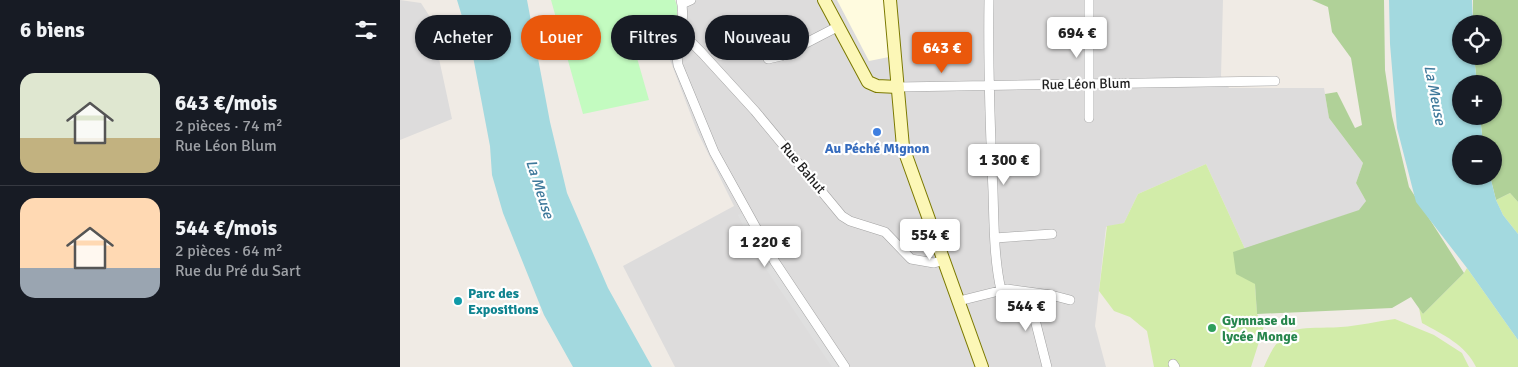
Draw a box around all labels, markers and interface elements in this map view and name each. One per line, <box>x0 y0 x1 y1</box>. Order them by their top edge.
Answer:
chip: Acheter <box>415 15 511 60</box>
chip: Louer <box>521 15 601 60</box>
chip: Filtres <box>611 15 695 60</box>
chip: Nouveau <box>705 15 809 60</box>
map controls <box>1452 15 1502 185</box>
button: locate <box>1452 15 1502 65</box>
icon: filters <box>352 16 380 44</box>
text: 6 biens <box>20 17 85 43</box>
pin: 694 € <box>1042 17 1112 59</box>
text: 694 € <box>1058 23 1096 43</box>
pin: 643 € <box>907 32 977 74</box>
text: 643 € <box>923 38 961 58</box>
water label: La Meuse <box>1420 64 1450 128</box>
street label: Rue Léon Blum <box>1041 75 1131 93</box>
button: + <box>1452 75 1502 125</box>
text: 643 €/mois <box>175 90 277 116</box>
icon: home <box>60 93 120 153</box>
text: 2 pièces · 74 m² <box>175 116 283 136</box>
marker: Au Péché Mignon <box>871 126 883 138</box>
button: − <box>1452 135 1502 185</box>
text: Rue Léon Blum <box>175 136 277 156</box>
street label: Rue Bahut <box>777 139 829 197</box>
place label: Au Péché Mignon <box>825 140 930 157</box>
pin: 1 300 € <box>958 144 1050 186</box>
text: 1 300 € <box>979 150 1029 170</box>
water label: La Meuse <box>522 157 558 222</box>
text: 544 €/mois <box>175 215 277 241</box>
icon: home <box>60 218 120 278</box>
pin: 554 € <box>895 218 965 261</box>
text: 554 € <box>911 225 949 245</box>
pin: 1 220 € <box>719 226 811 268</box>
text: 1 220 € <box>740 232 790 252</box>
text: 2 pièces · 64 m² <box>175 241 283 261</box>
text: Rue du Pré du Sart <box>175 261 301 281</box>
place label: Parc des Expositions <box>468 285 539 318</box>
pin: 544 € <box>991 290 1061 332</box>
marker: Parc des Expositions <box>452 295 464 307</box>
text: 544 € <box>1007 296 1045 316</box>
place label: Gymnase du lycée Monge <box>1222 312 1298 345</box>
marker: Gymnase du lycée Monge <box>1206 322 1218 334</box>

